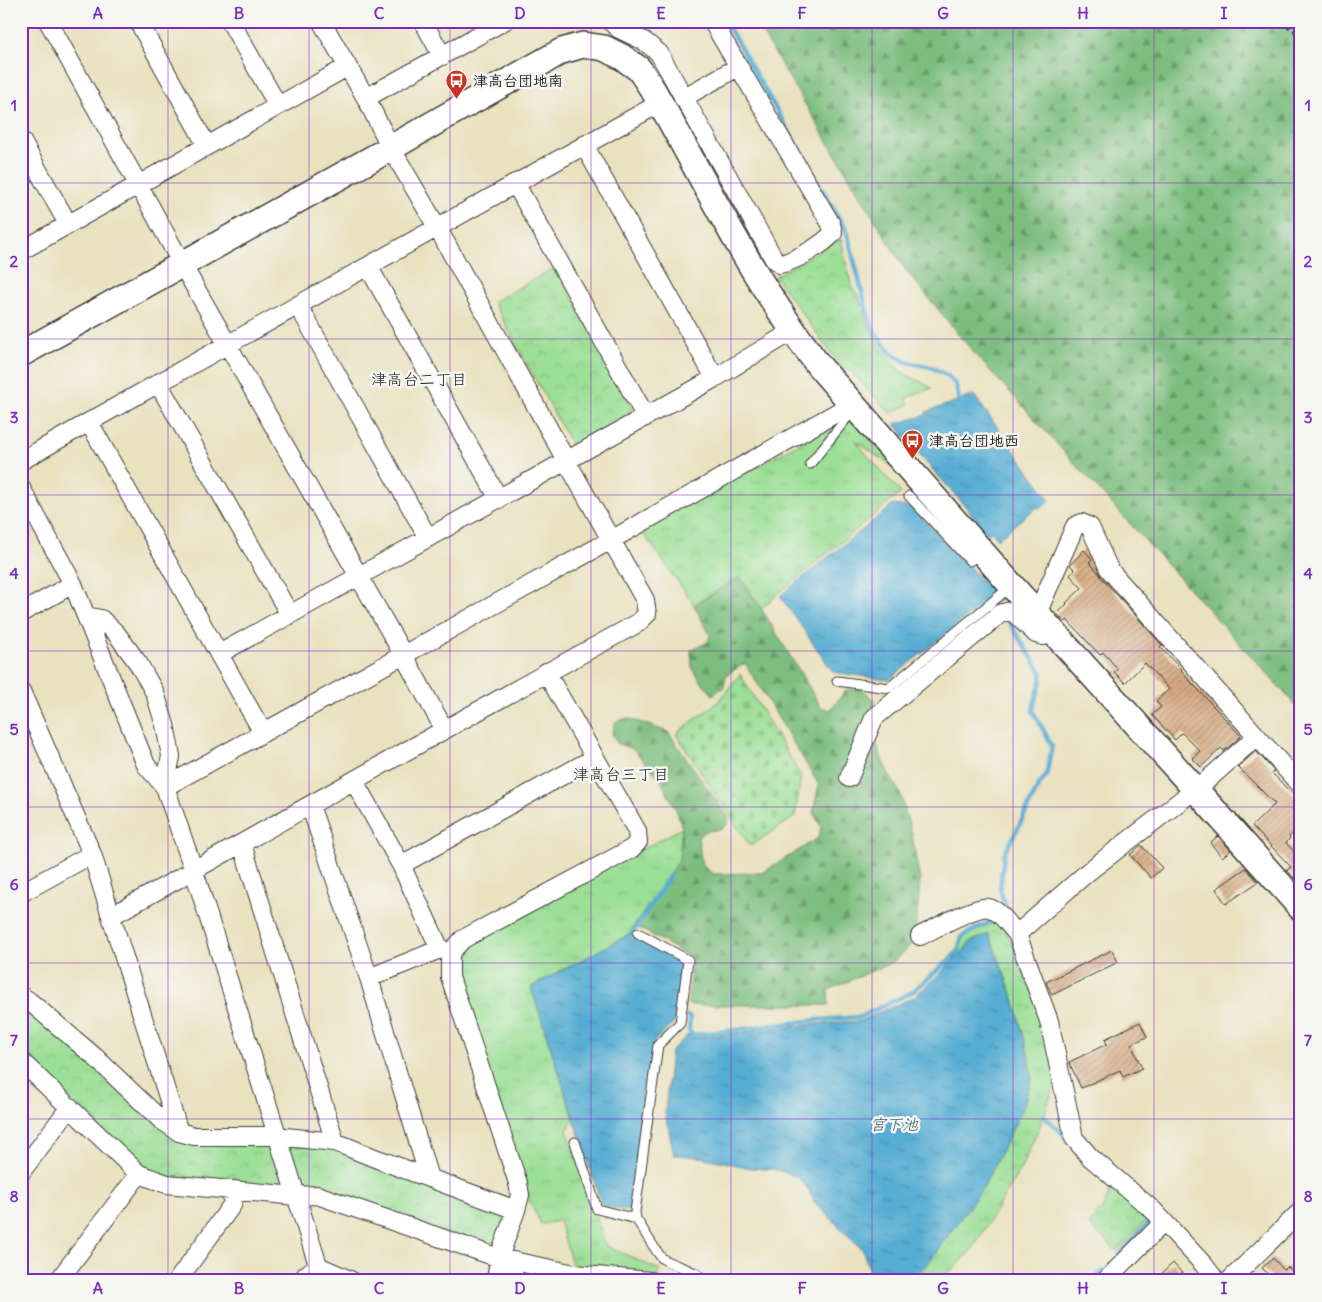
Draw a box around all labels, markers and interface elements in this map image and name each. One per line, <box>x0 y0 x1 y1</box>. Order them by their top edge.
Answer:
text: A <box>93 3 103 23</box>
text: B <box>234 3 245 23</box>
text: C <box>374 3 385 23</box>
text: D <box>514 3 526 23</box>
text: E <box>656 3 666 23</box>
text: F <box>797 3 807 23</box>
text: G <box>937 3 949 23</box>
text: H <box>1077 3 1089 23</box>
text: I <box>1221 3 1228 23</box>
bus stop icon: 津高台団地南 <box>445 68 469 99</box>
place label: 津高台団地南 <box>473 71 563 90</box>
text: 1 <box>11 95 17 115</box>
text: 1 <box>1305 95 1311 115</box>
text: 2 <box>10 251 19 271</box>
text: 2 <box>1304 251 1313 271</box>
district label: 津高台二丁目 <box>371 369 467 389</box>
text: 3 <box>9 407 19 427</box>
text: 3 <box>1303 407 1313 427</box>
bus stop icon: 津高台団地西 <box>901 428 925 459</box>
place label: 津高台団地西 <box>929 431 1019 450</box>
text: 4 <box>9 563 19 583</box>
text: 4 <box>1303 563 1313 583</box>
text: 5 <box>9 719 19 739</box>
text: 5 <box>1303 719 1313 739</box>
district label: 津高台三丁目 <box>573 764 669 784</box>
text: 6 <box>9 874 19 894</box>
text: 6 <box>1303 874 1313 894</box>
text: 7 <box>10 1030 18 1050</box>
text: 7 <box>1304 1030 1312 1050</box>
water label: 宮下池 <box>870 1114 919 1134</box>
text: 8 <box>9 1186 19 1206</box>
text: 8 <box>1303 1186 1313 1206</box>
text: A <box>93 1278 103 1298</box>
text: B <box>234 1278 245 1298</box>
text: C <box>374 1278 385 1298</box>
text: D <box>514 1278 526 1298</box>
text: E <box>656 1278 666 1298</box>
text: F <box>797 1278 807 1298</box>
text: G <box>937 1278 949 1298</box>
text: H <box>1077 1278 1089 1298</box>
text: I <box>1221 1278 1228 1298</box>

